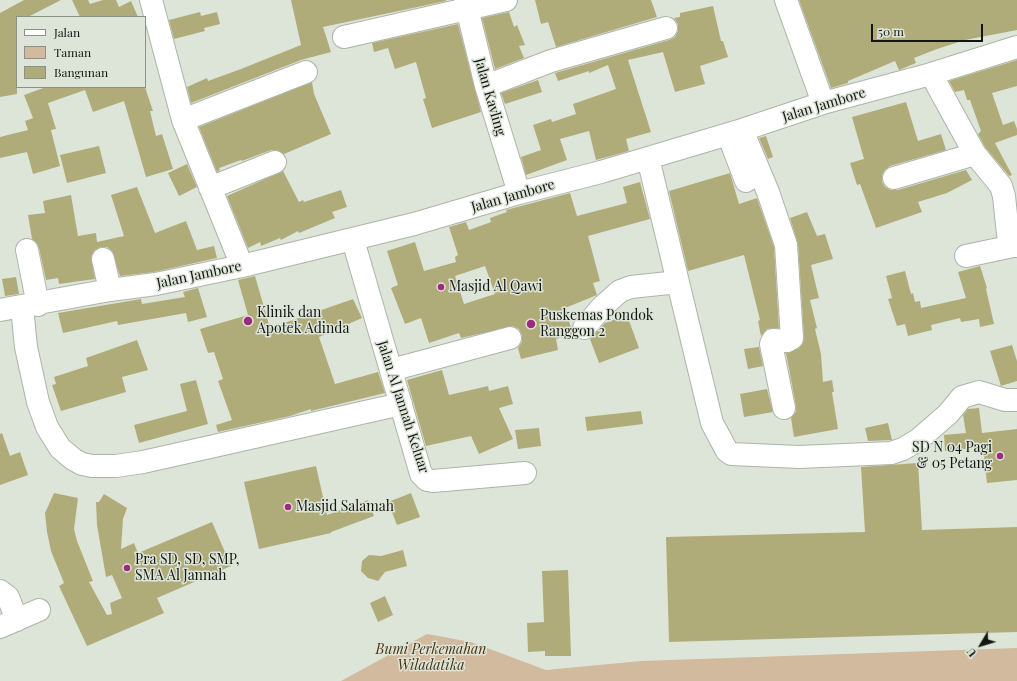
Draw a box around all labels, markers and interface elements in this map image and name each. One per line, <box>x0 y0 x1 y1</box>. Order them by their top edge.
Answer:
legend <box>16 16 146 88</box>
scale bar <box>873 16 985 42</box>
text: 50 m <box>878 23 904 39</box>
text: Jalan <box>54 24 80 40</box>
text: Taman <box>54 44 91 60</box>
street label: Jalan Kavling <box>471 56 509 138</box>
text: Bangunan <box>54 64 108 80</box>
street label: Jalan Jambore <box>780 84 868 126</box>
street label: Jalan Jambore <box>469 176 557 216</box>
street label: Jalan Jambore <box>155 258 243 292</box>
place label: Masjid Al Qawi <box>449 279 542 295</box>
marker: Masjid Al Qawi <box>436 282 446 292</box>
place label: Klinik dan Apotek Adinda <box>257 305 349 338</box>
place label: Puskemas Pondok Ranggon 2 <box>540 308 654 340</box>
marker: Klinik dan Apotek Adinda <box>242 315 254 327</box>
marker: Puskemas Pondok Ranggon 2 <box>525 318 537 330</box>
street label: Jalan Al Jannah Keluar <box>374 339 432 475</box>
place label: SD N 04 Pagi & 05 Petang <box>912 440 992 472</box>
marker: SD N 04 Pagi & 05 Petang <box>995 451 1005 461</box>
place label: Masjid Salamah <box>296 499 394 515</box>
marker: Masjid Salamah <box>283 502 293 512</box>
place label: Pra SD, SD, SMP, SMA Al Jannah <box>135 552 240 584</box>
marker: Pra SD, SD, SMP, SMA Al Jannah <box>122 563 132 573</box>
north arrow <box>961 625 1001 665</box>
park label: Bumi Perkemahan Wiladatika <box>376 642 486 674</box>
text: U <box>963 645 979 660</box>

